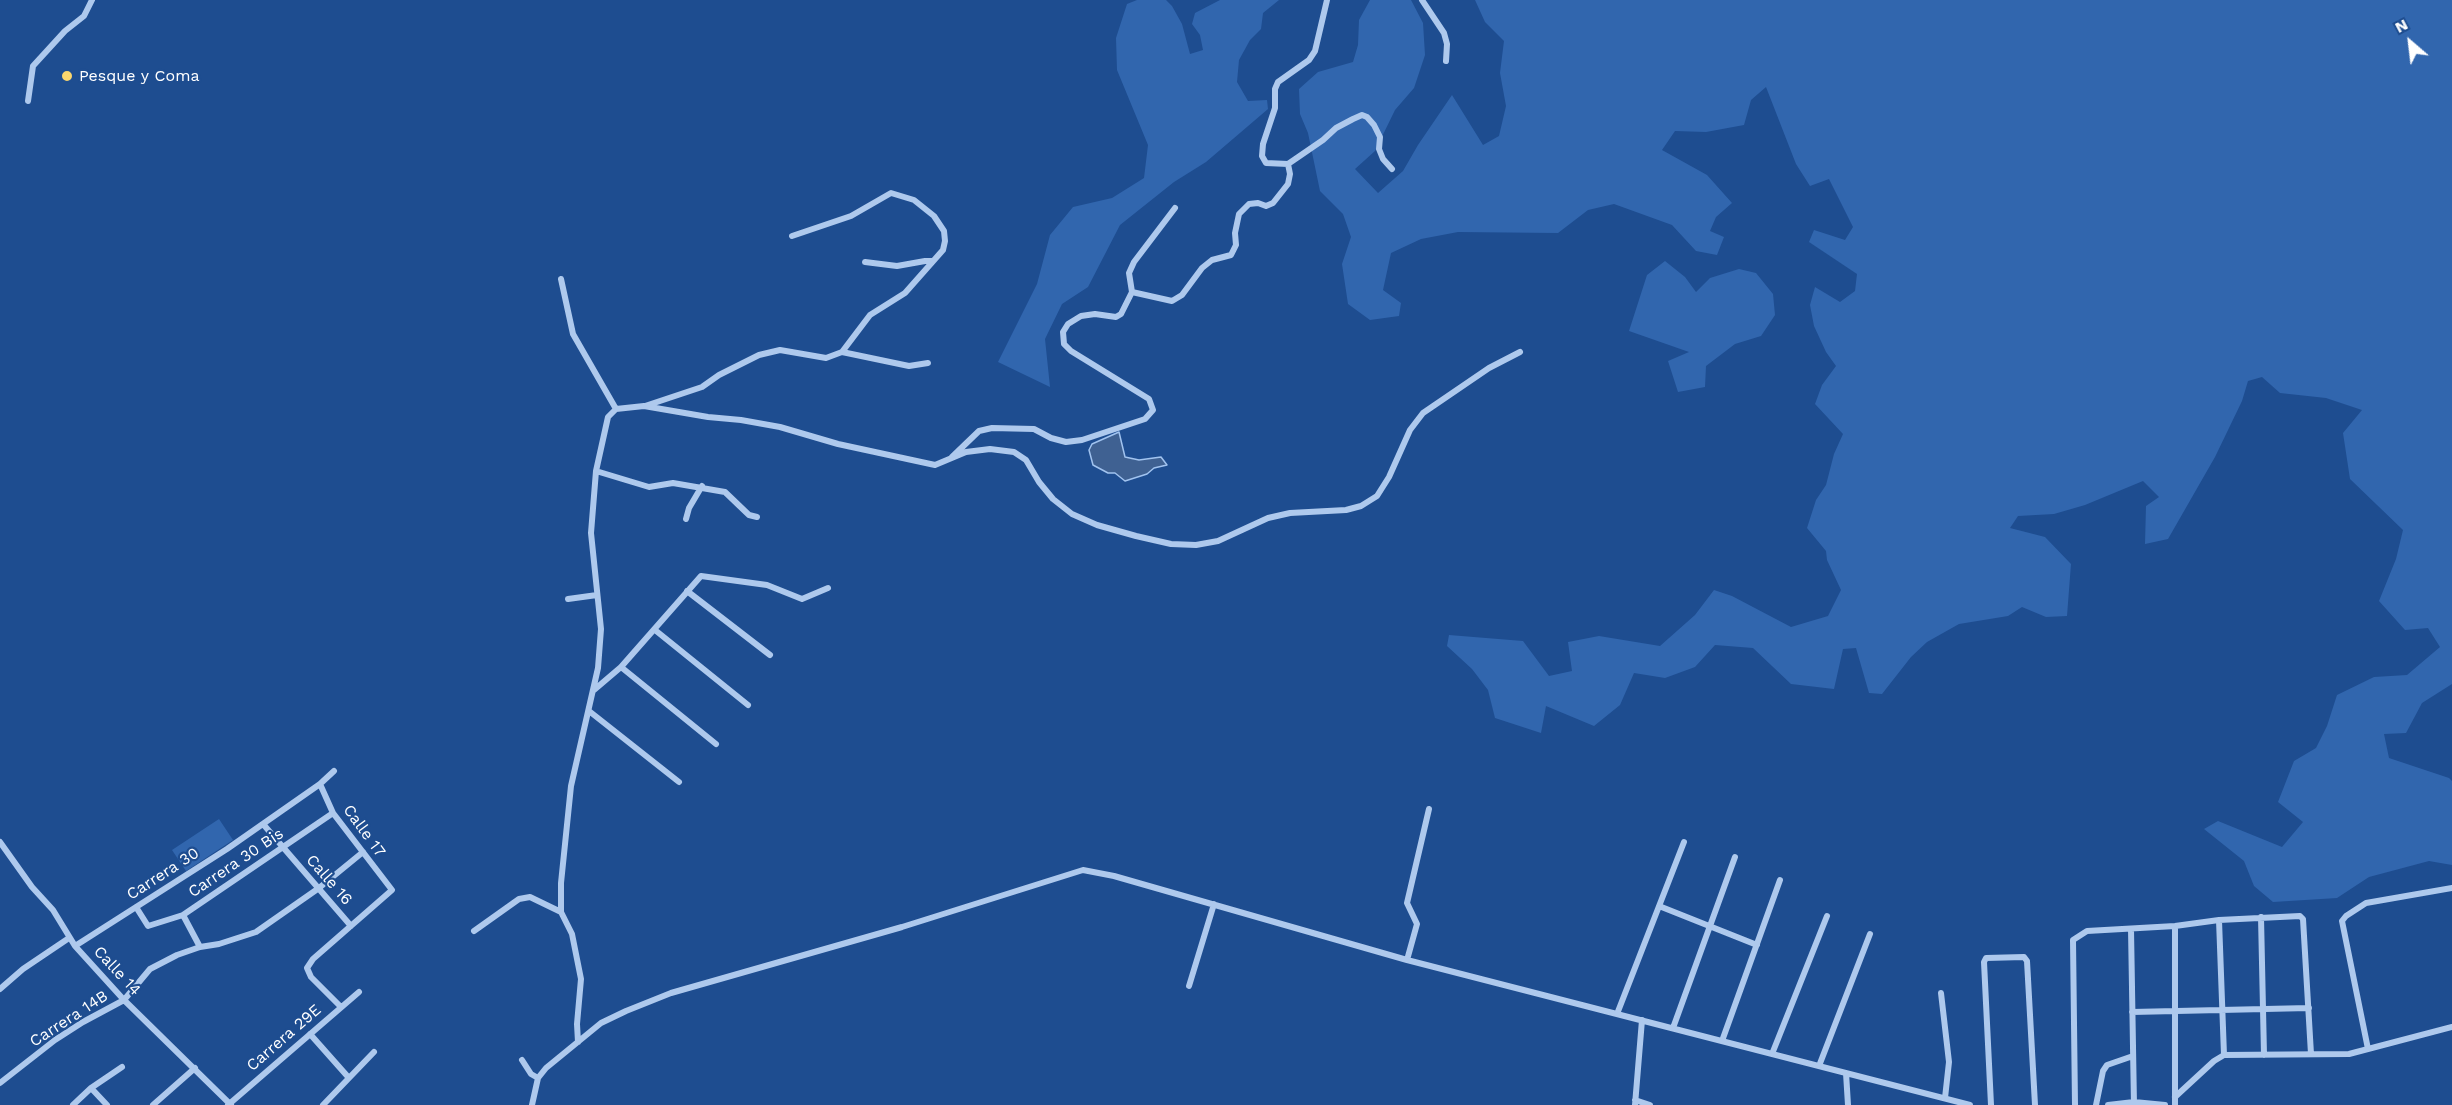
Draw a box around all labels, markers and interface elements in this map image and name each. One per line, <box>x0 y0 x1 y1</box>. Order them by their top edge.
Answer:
north arrow <box>2380 12 2440 72</box>
text: N <box>2392 14 2411 37</box>
place label: Pesque y Coma <box>79 66 199 86</box>
marker: Pesque y Coma <box>60 69 74 83</box>
street label: Calle 17 <box>339 801 389 861</box>
street label: Carrera 30 Bis <box>185 824 287 902</box>
street label: Carrera 30 <box>123 844 203 904</box>
street label: Calle 16 <box>302 851 356 909</box>
street label: Calle 14 <box>89 942 145 1000</box>
street label: Carrera 14B <box>26 987 112 1051</box>
street label: Carrera 29E <box>243 1000 325 1076</box>

